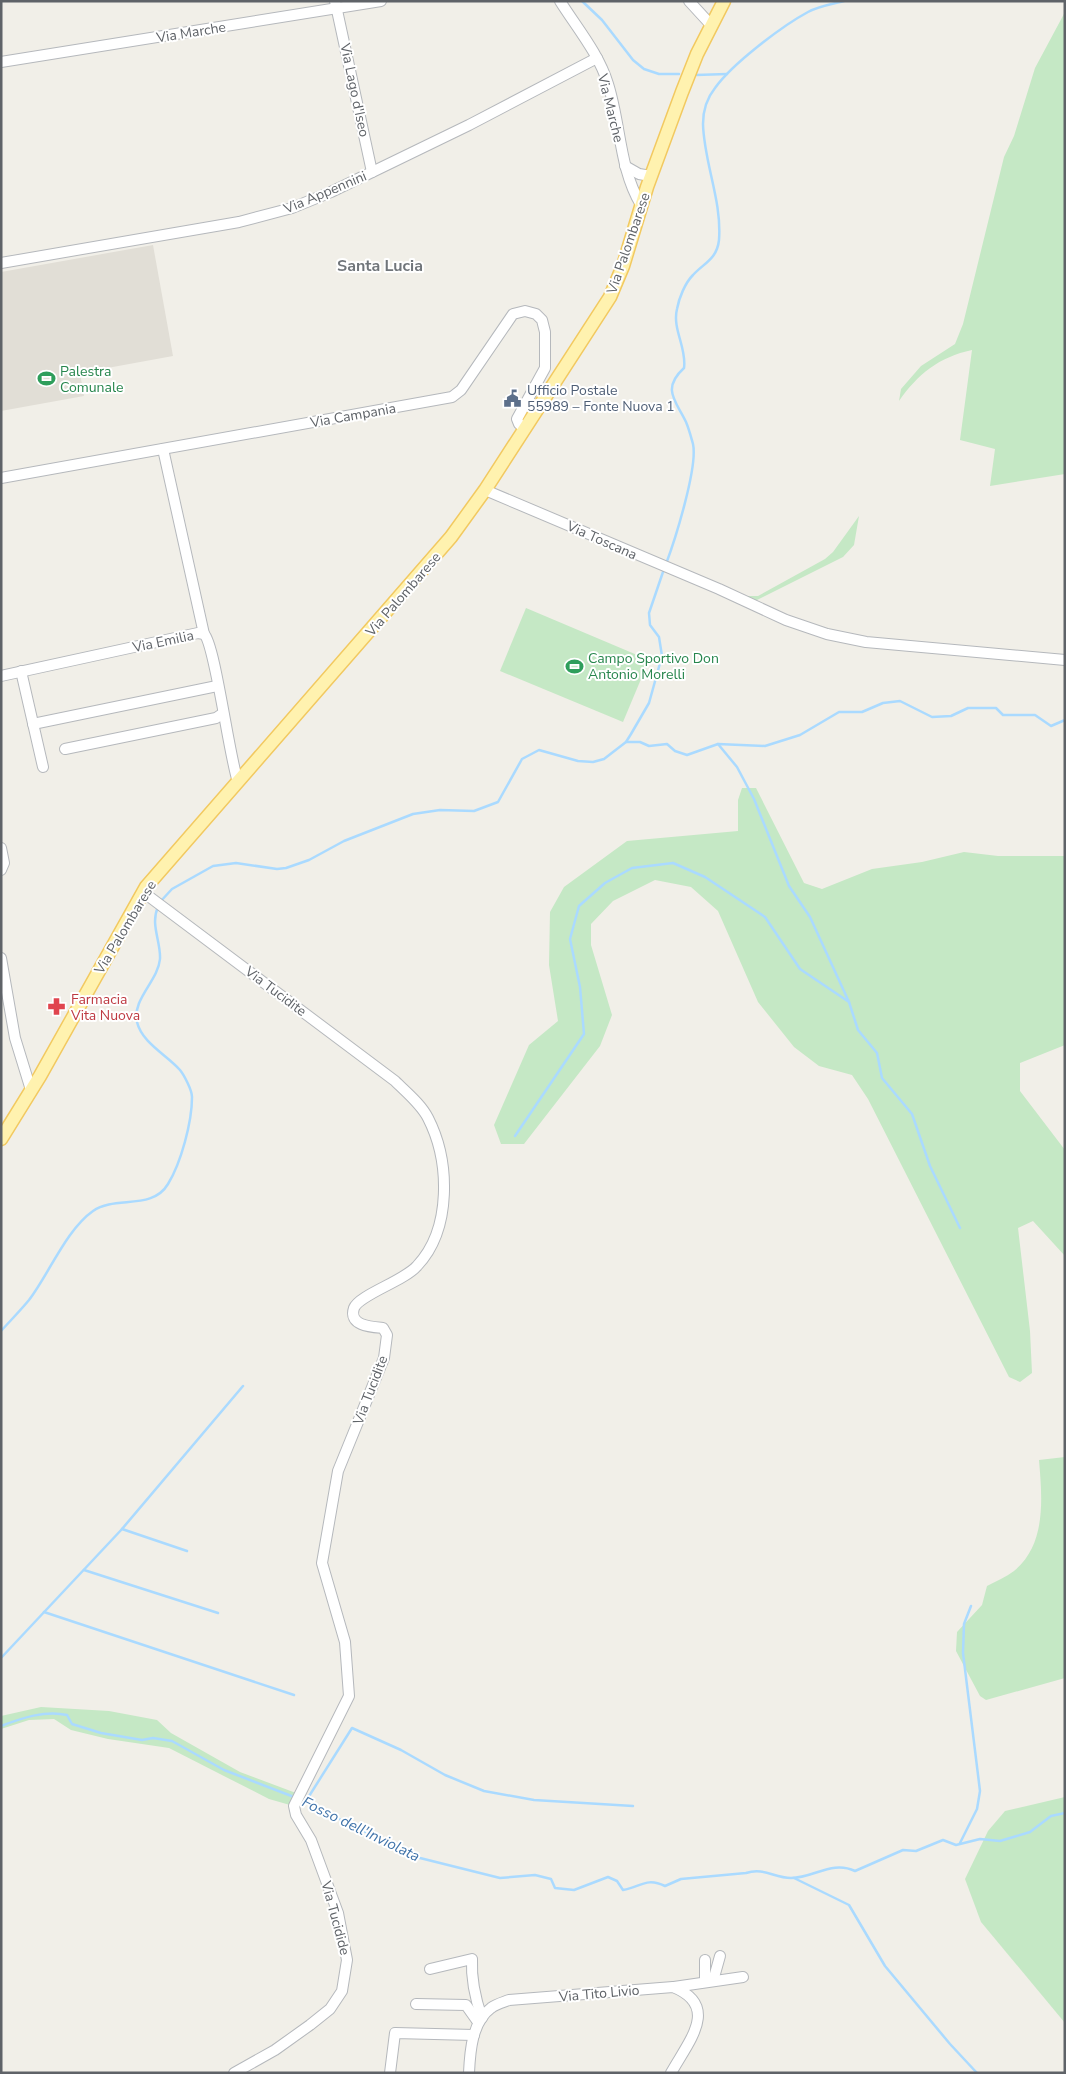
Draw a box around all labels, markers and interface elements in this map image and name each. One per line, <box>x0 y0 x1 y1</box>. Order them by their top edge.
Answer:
street label: Via Marche <box>154 18 227 48</box>
street label: Via Lago d'Iseo <box>335 41 374 139</box>
street label: Via Marche <box>593 71 628 144</box>
street label: Via Appennini <box>280 166 370 219</box>
street label: Via Palombarese <box>602 190 655 297</box>
district label: Santa Lucia <box>337 255 423 277</box>
place label: Palestra Comunale <box>60 362 123 397</box>
sports icon: Palestra Comunale <box>36 369 56 389</box>
place label: Ufficio Postale 55989 – Fonte Nuova 1 <box>527 381 675 416</box>
public building icon: Ufficio Postale 55989 – Fonte Nuova 1 <box>503 388 523 408</box>
street label: Via Campania <box>308 399 397 433</box>
street label: Via Toscana <box>563 516 640 564</box>
street label: Via Palombarese <box>361 548 445 641</box>
street label: Via Emilia <box>130 626 195 657</box>
place label: Campo Sportivo Don Antonio Morelli <box>588 649 719 684</box>
sports icon: Campo Sportivo Don Antonio Morelli <box>564 656 584 676</box>
street label: Via Palombarese <box>90 877 161 978</box>
street label: Via Tucidite <box>240 961 310 1021</box>
place label: Farmacia Vita Nuova <box>70 990 140 1025</box>
pharmacy icon: Farmacia Vita Nuova <box>47 997 67 1017</box>
street label: Via Tucidite <box>348 1353 392 1428</box>
water label: Fosso dell'Inviolata <box>299 1792 423 1866</box>
street label: Via Tucidide <box>316 1878 355 1957</box>
street label: Via Tito Livio <box>557 1980 640 2007</box>

